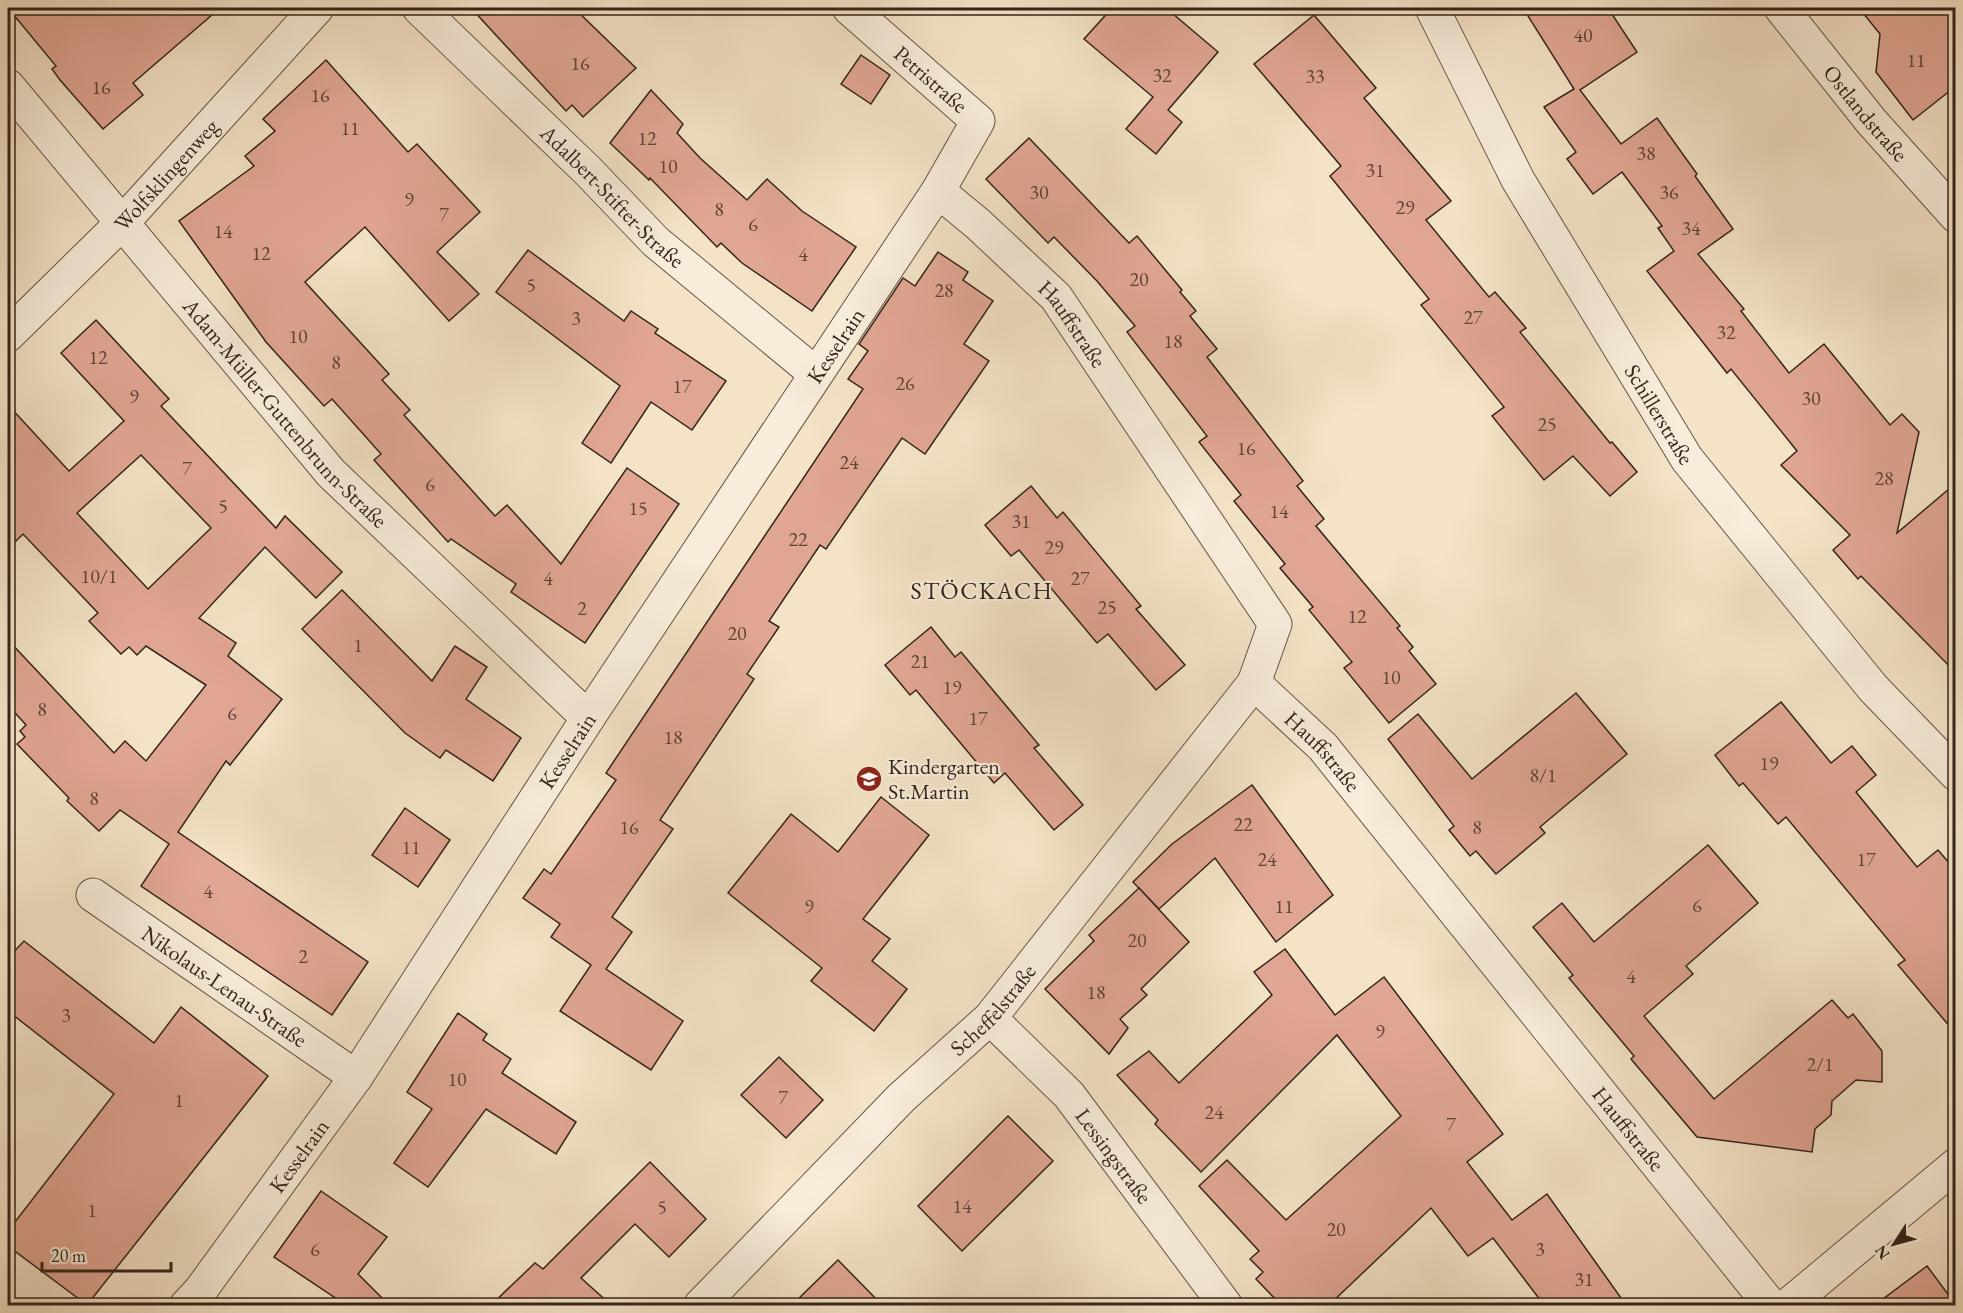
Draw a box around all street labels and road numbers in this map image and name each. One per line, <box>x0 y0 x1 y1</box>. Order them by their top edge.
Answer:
street label: Petristraße <box>888 39 974 120</box>
street label: Ostlandstraße <box>1817 59 1915 168</box>
street label: Wolfsklingenweg <box>108 112 225 238</box>
street label: Adalbert-Stifter-Straße <box>533 118 691 275</box>
street label: Hauffstraße <box>1032 274 1113 374</box>
street label: Adam-Müller-Guttenbrunn-Straße <box>176 292 394 535</box>
street label: Kesselrain <box>800 302 872 389</box>
street label: Schillerstraße <box>1618 359 1701 470</box>
street label: Hauffstraße <box>1278 705 1368 798</box>
street label: Kesselrain <box>532 707 603 794</box>
street label: Nikolaus-Lenau-Straße <box>136 919 313 1054</box>
street label: Scheffelstraße <box>944 958 1043 1062</box>
street label: Hauffstraße <box>1586 1081 1671 1178</box>
street label: Lessingstraße <box>1069 1102 1159 1210</box>
street label: Kesselrain <box>262 1113 336 1199</box>

